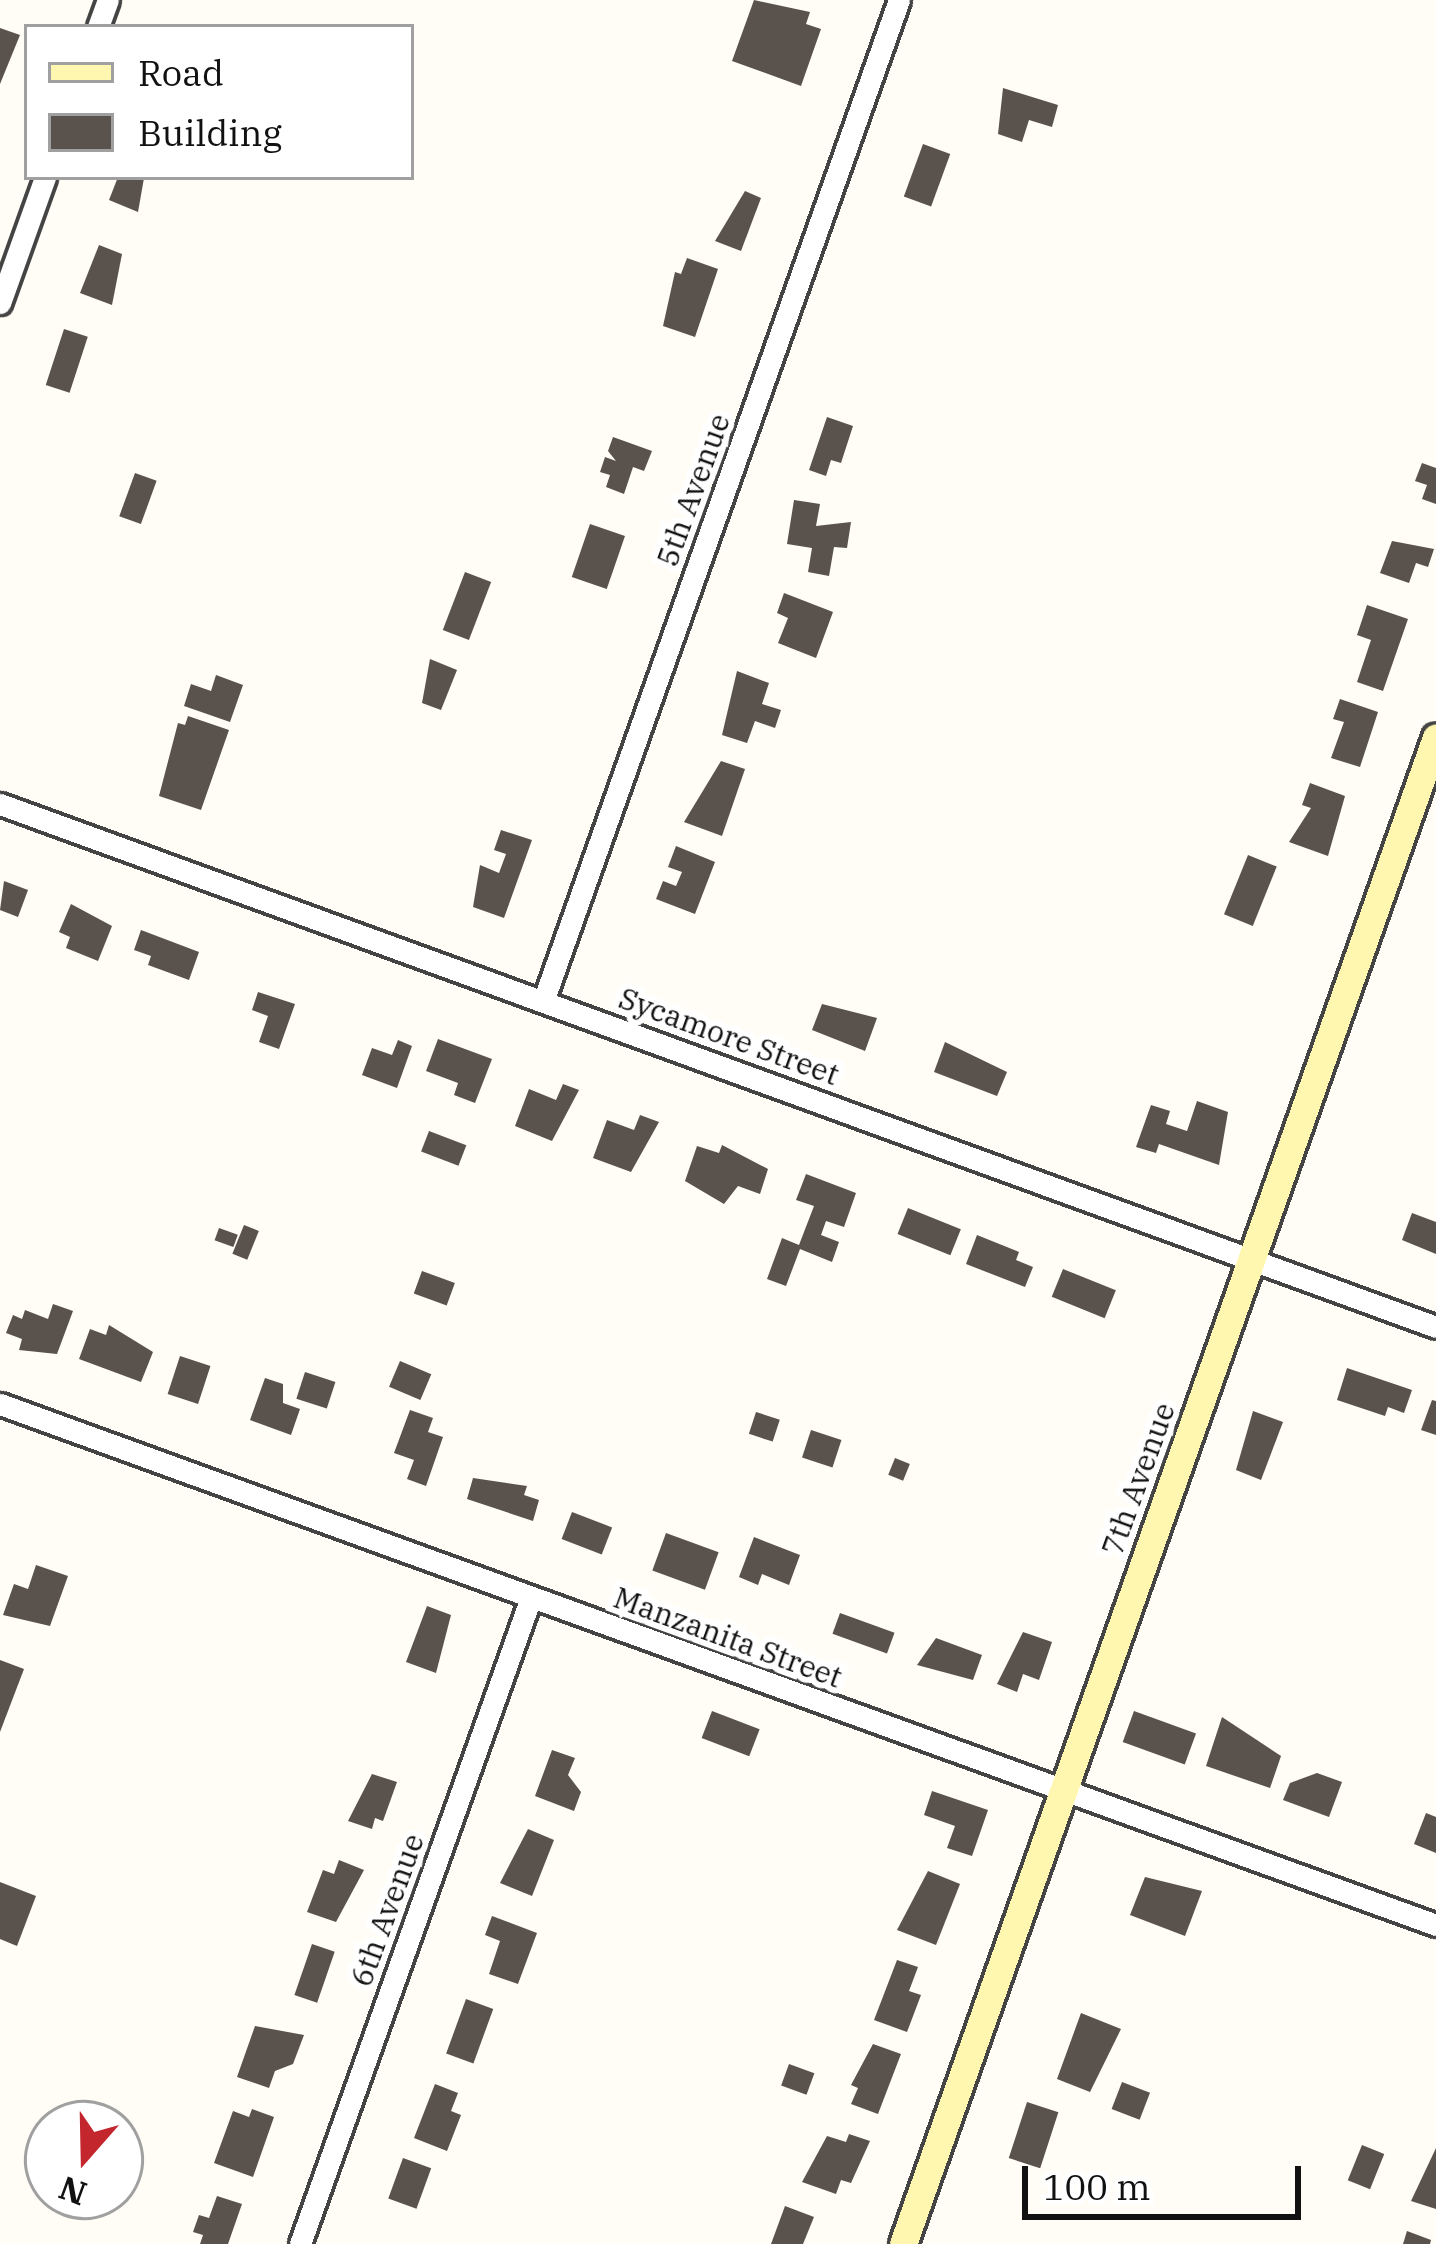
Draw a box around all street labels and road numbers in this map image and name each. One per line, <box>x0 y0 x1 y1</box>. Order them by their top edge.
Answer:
street label: 5th Avenue <box>649 409 737 571</box>
street label: Sycamore Street <box>614 980 844 1092</box>
street label: 7th Avenue <box>1094 1398 1182 1560</box>
street label: Manzanita Street <box>609 1579 847 1695</box>
street label: 6th Avenue <box>343 1829 431 1991</box>

